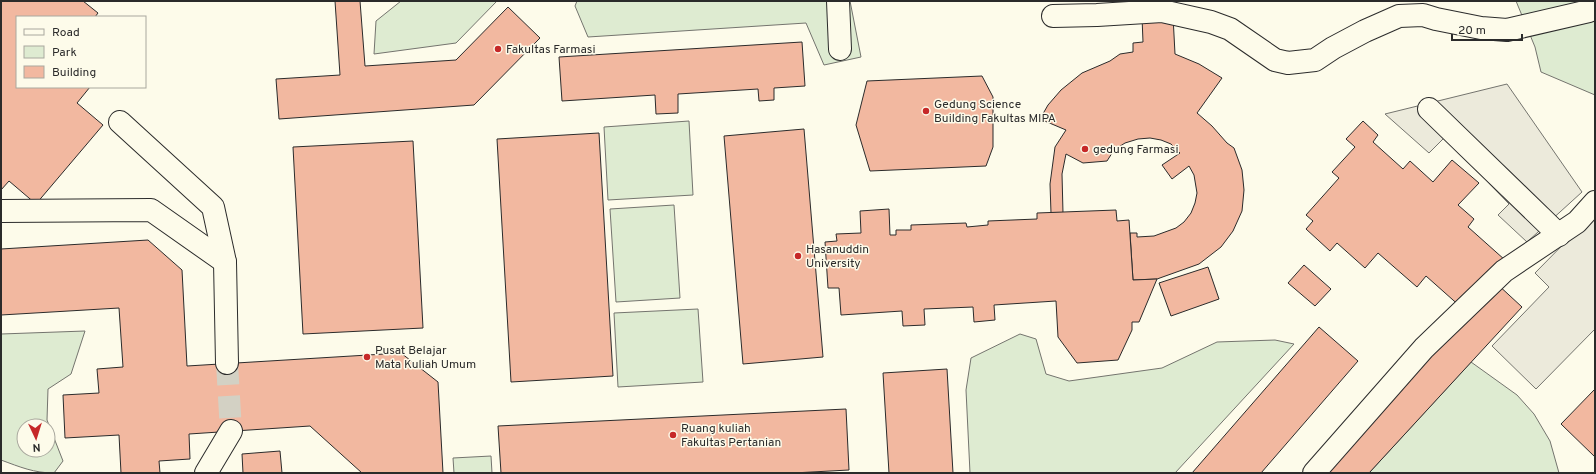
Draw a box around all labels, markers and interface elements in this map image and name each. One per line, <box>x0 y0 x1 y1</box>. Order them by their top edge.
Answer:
legend <box>16 16 146 88</box>
scale bar <box>1452 16 1522 42</box>
text: 20 m <box>1458 23 1486 39</box>
text: Road <box>52 25 80 41</box>
place label: Fakultas Farmasi <box>506 42 595 58</box>
marker: Fakultas Farmasi <box>493 44 503 54</box>
text: Park <box>52 45 77 61</box>
text: Building <box>52 65 96 81</box>
place label: Gedung Science Building Fakultas MIPA <box>934 97 1056 127</box>
marker: Gedung Science Building Fakultas MIPA <box>921 106 931 116</box>
place label: gedung Farmasi <box>1093 142 1179 158</box>
marker: gedung Farmasi <box>1080 144 1090 154</box>
place label: Hasanuddin University <box>806 242 869 272</box>
marker: Hasanuddin University <box>793 251 803 261</box>
place label: Pusat Belajar Mata Kuliah Umum <box>375 343 476 373</box>
marker: Pusat Belajar Mata Kuliah Umum <box>362 352 372 362</box>
north arrow <box>16 418 56 458</box>
place label: Ruang kuliah Fakultas Pertanian <box>681 421 781 451</box>
marker: Ruang kuliah Fakultas Pertanian <box>668 430 678 440</box>
text: N <box>32 440 41 454</box>

